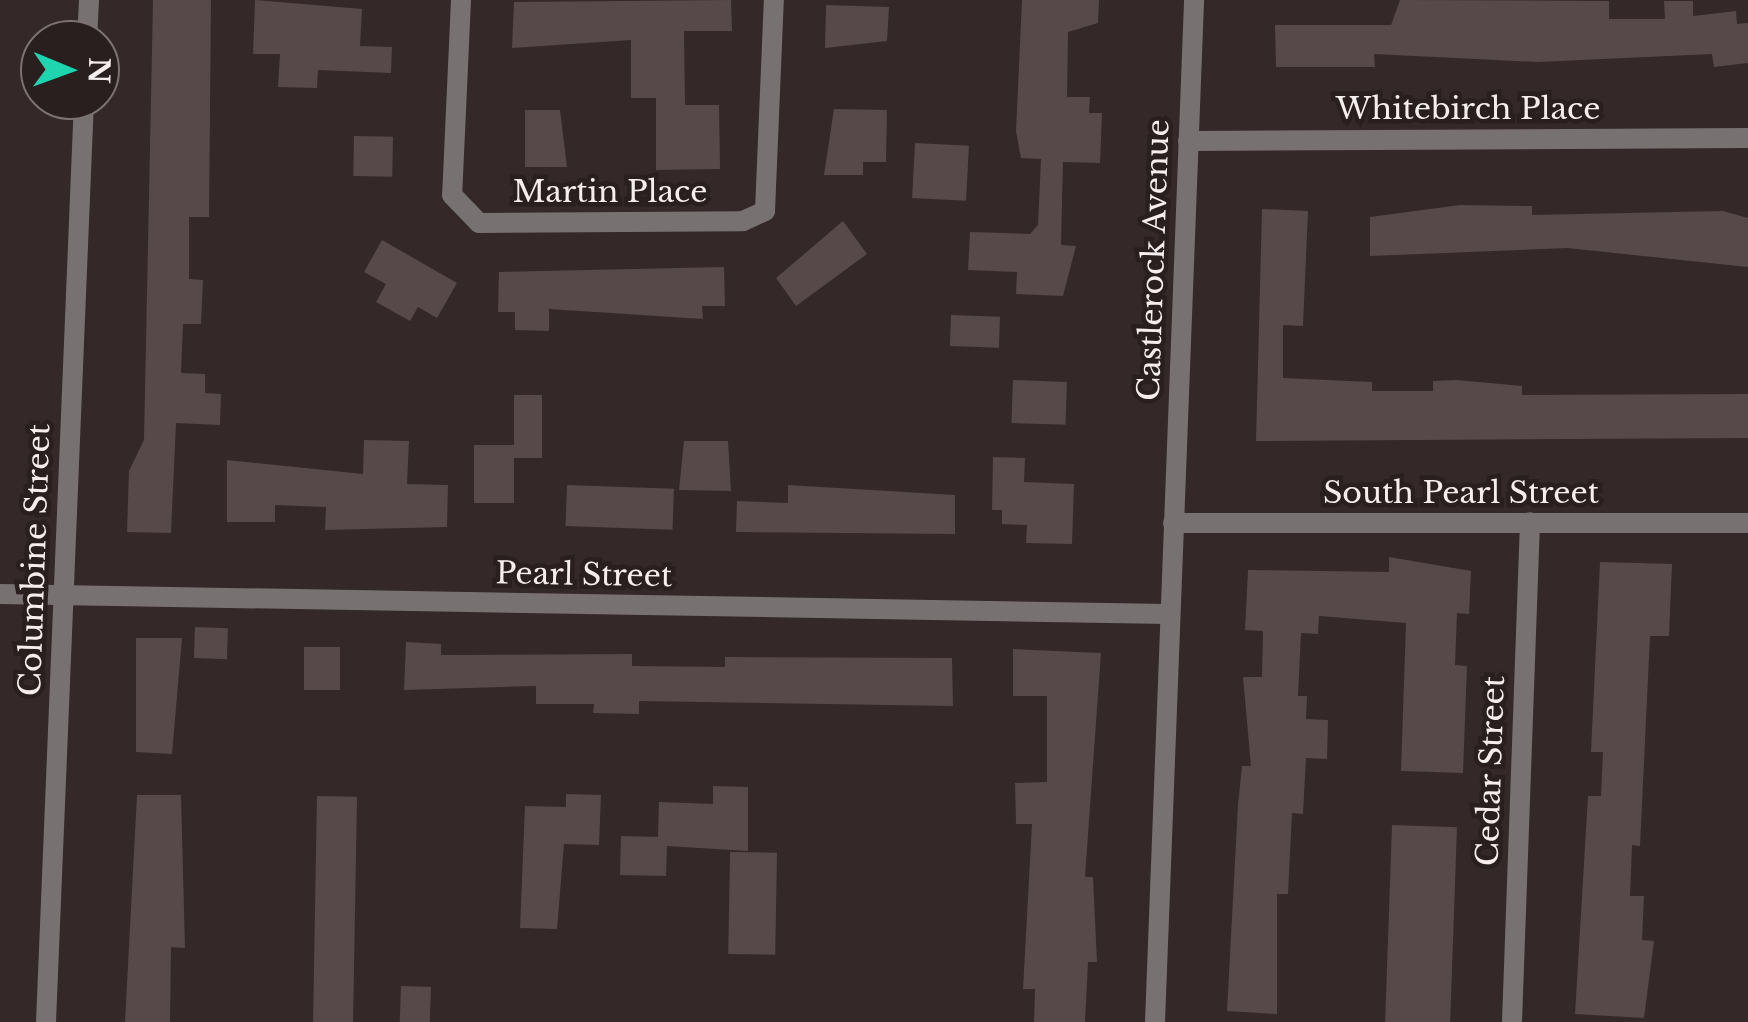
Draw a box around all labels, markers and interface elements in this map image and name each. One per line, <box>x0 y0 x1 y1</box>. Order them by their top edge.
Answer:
north arrow <box>20 20 120 120</box>
text: N <box>81 57 116 84</box>
street label: Whitebirch Place <box>1336 91 1600 127</box>
street label: Castlerock Avenue <box>1131 118 1177 402</box>
street label: Martin Place <box>513 174 707 210</box>
street label: Columbine Street <box>12 423 58 697</box>
street label: South Pearl Street <box>1323 475 1599 511</box>
street label: Pearl Street <box>495 555 673 595</box>
street label: Cedar Street <box>1470 675 1512 867</box>

